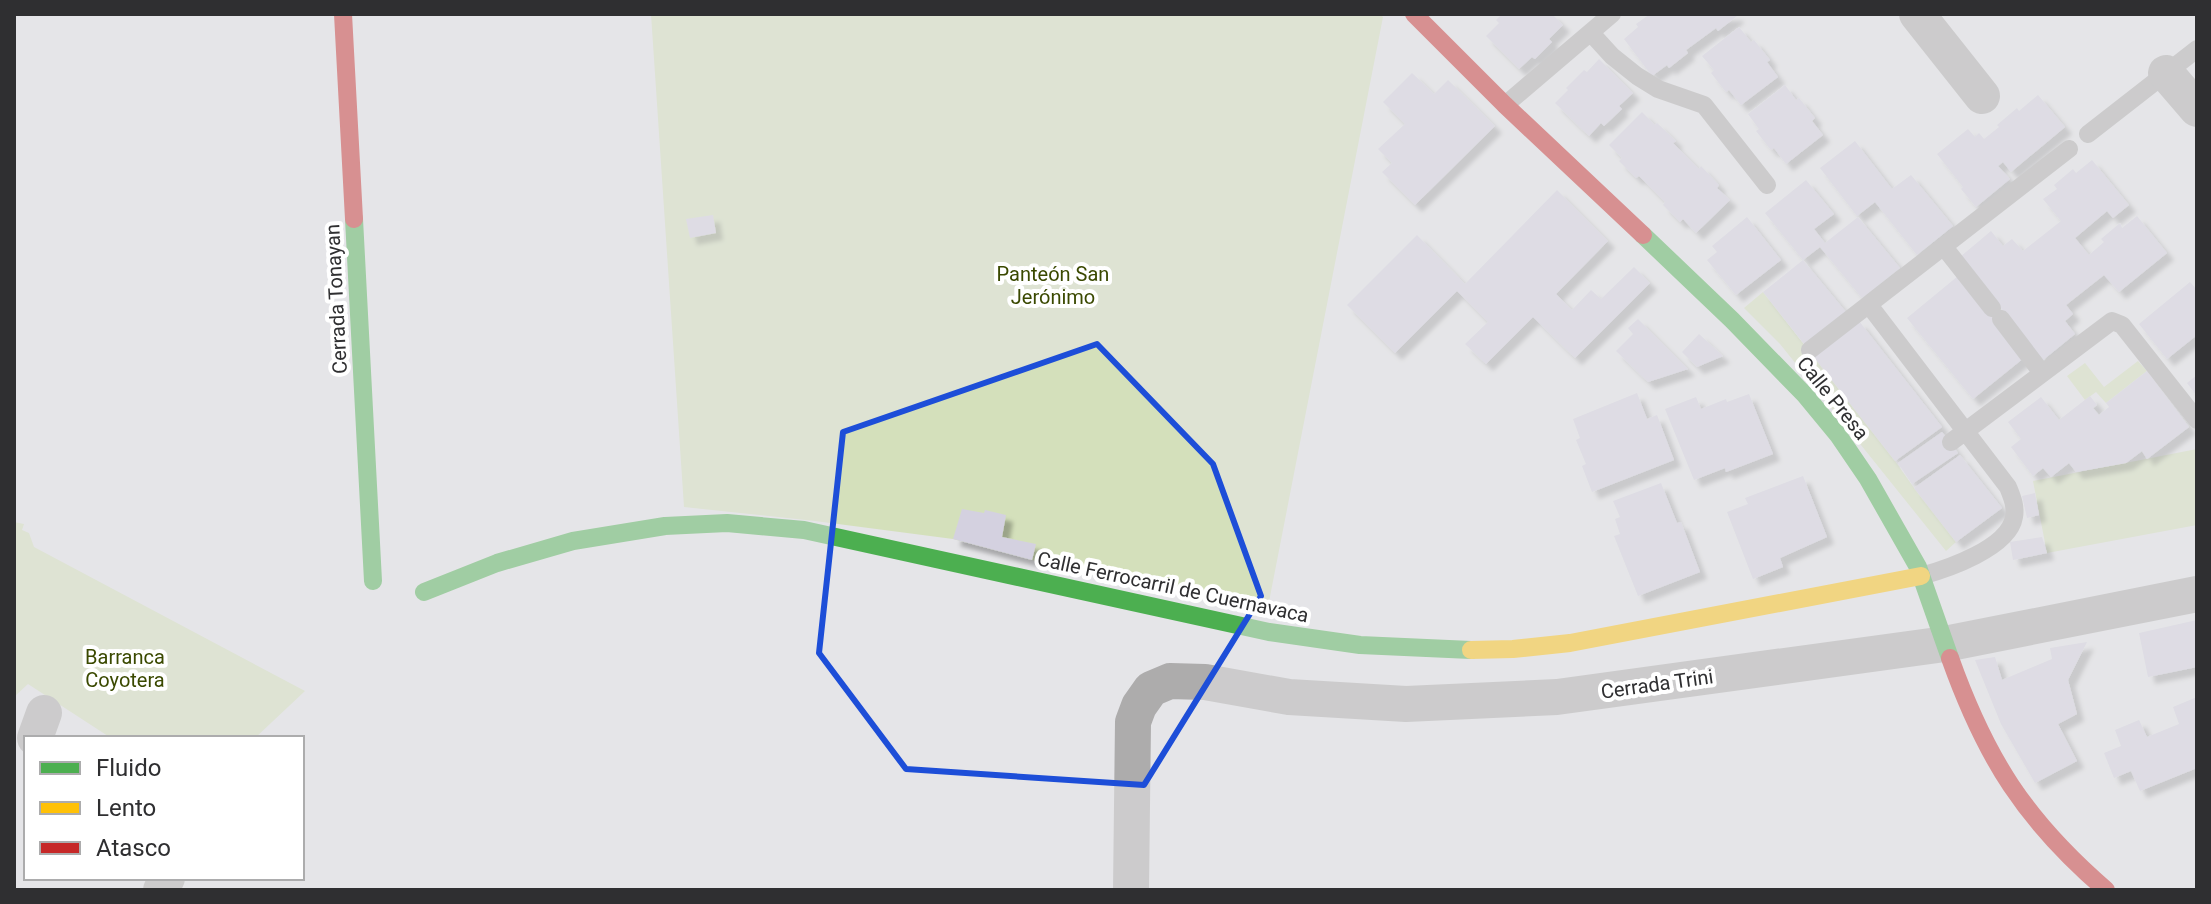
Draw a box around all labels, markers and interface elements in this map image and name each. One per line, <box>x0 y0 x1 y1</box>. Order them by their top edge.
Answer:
street label: Cerrada Tonayan <box>320 224 352 374</box>
park label: Panteón San Jerónimo <box>997 262 1109 309</box>
street label: Calle Presa <box>1792 352 1874 444</box>
street label: Calle Ferrocarril de Cuernavaca <box>1035 546 1311 628</box>
park label: Barranca Coyotera <box>85 645 165 692</box>
street label: Cerrada Trini <box>1599 664 1715 704</box>
legend <box>24 736 304 880</box>
text: Fluido <box>96 754 161 782</box>
text: Lento <box>96 794 156 822</box>
text: Atasco <box>96 834 171 862</box>

